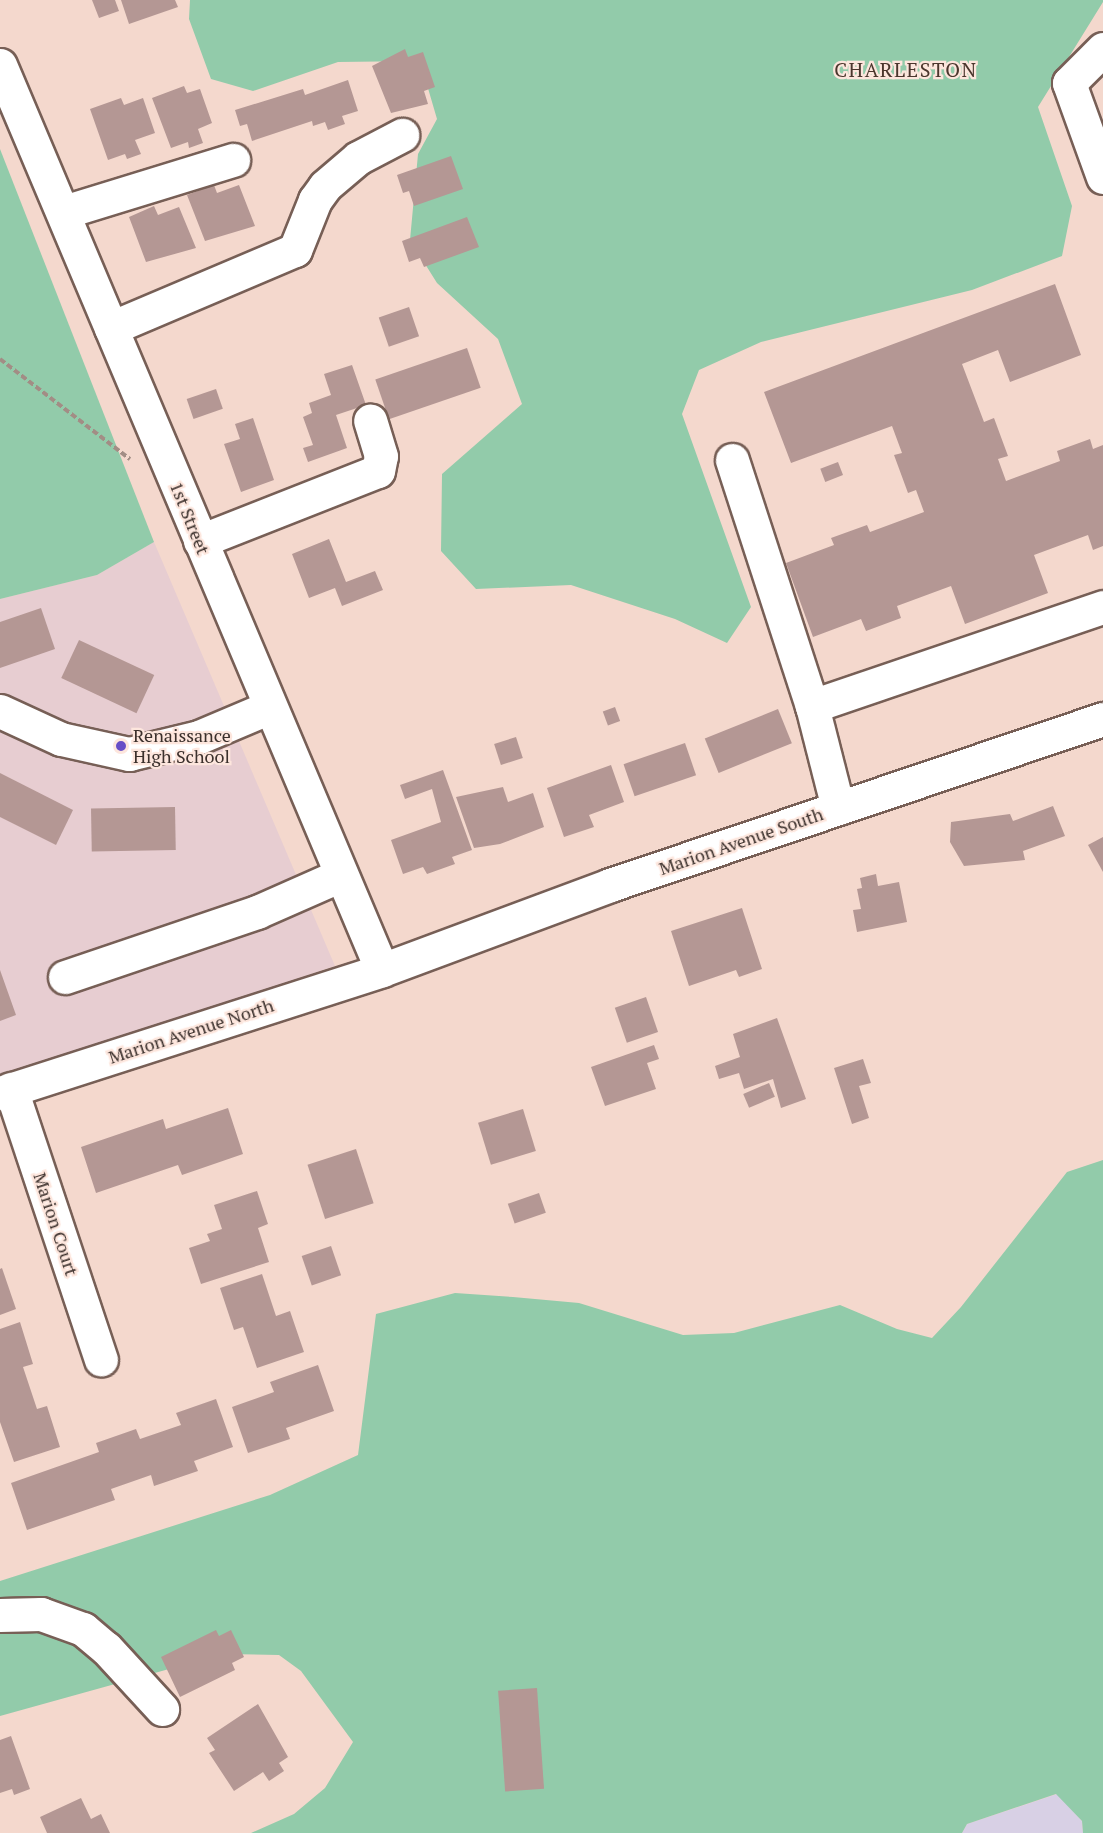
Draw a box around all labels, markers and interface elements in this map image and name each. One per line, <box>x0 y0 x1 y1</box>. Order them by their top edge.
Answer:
district label: CHARLESTON <box>834 57 978 81</box>
street label: 1st Street <box>166 479 214 557</box>
place label: Renaissance High School <box>133 725 231 768</box>
marker: Renaissance High School <box>114 739 128 753</box>
street label: Marion Avenue South <box>656 803 826 879</box>
street label: Marion Avenue North <box>106 994 276 1068</box>
street label: Marion Court <box>29 1170 83 1278</box>

